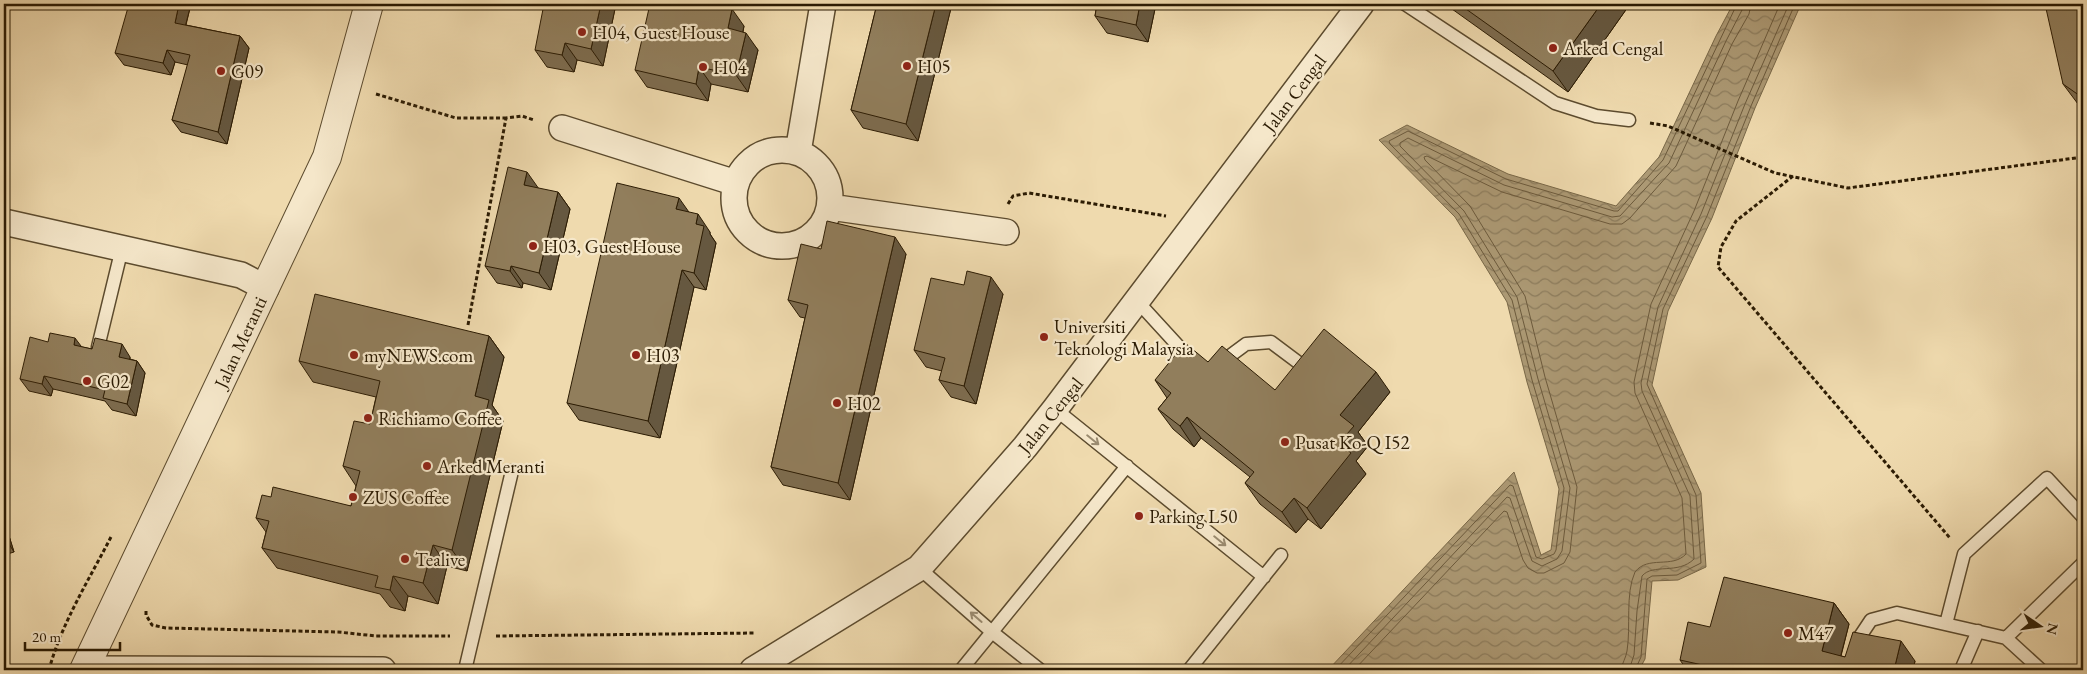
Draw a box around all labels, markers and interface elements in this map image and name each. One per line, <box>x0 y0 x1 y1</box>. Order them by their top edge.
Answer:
place label: H04, Guest House <box>592 20 729 45</box>
marker: H04, Guest House <box>576 26 588 38</box>
place label: Arked Cengal <box>1562 36 1664 61</box>
marker: Arked Cengal <box>1547 42 1559 54</box>
street label: Jalan Cengal <box>1256 49 1332 139</box>
place label: H05 <box>917 54 951 79</box>
place label: H04 <box>713 55 748 80</box>
place label: G09 <box>231 59 263 84</box>
marker: H05 <box>901 60 913 72</box>
marker: H04 <box>697 61 709 73</box>
marker: G09 <box>215 65 227 77</box>
place label: H03, Guest House <box>543 234 680 259</box>
marker: H03, Guest House <box>527 240 539 252</box>
street label: Jalan Meranti <box>207 292 273 394</box>
place label: Universiti Teknologi Malaysia <box>1054 314 1194 361</box>
marker: Universiti Teknologi Malaysia <box>1038 331 1050 343</box>
place label: myNEWS.com <box>364 343 473 368</box>
place label: H03 <box>646 343 680 368</box>
marker: myNEWS.com <box>348 349 360 361</box>
marker: H03 <box>630 349 642 361</box>
place label: G02 <box>97 369 129 394</box>
street label: Jalan Cengal <box>1011 372 1089 460</box>
marker: G02 <box>81 375 93 387</box>
place label: H02 <box>847 391 881 416</box>
marker: H02 <box>831 397 843 409</box>
place label: Richiamo Coffee <box>378 406 502 431</box>
marker: Richiamo Coffee <box>362 412 374 424</box>
place label: Pusat Ko-Q I52 <box>1295 430 1410 455</box>
one-way arrow <box>1086 434 1099 445</box>
marker: Pusat Ko-Q I52 <box>1279 436 1291 448</box>
place label: Arked Meranti <box>436 454 545 479</box>
marker: Arked Meranti <box>421 460 433 472</box>
place label: ZUS Coffee <box>363 485 449 510</box>
marker: ZUS Coffee <box>347 491 359 503</box>
place label: Parking L50 <box>1149 504 1237 529</box>
marker: Parking L50 <box>1133 510 1145 522</box>
one-way arrow <box>1213 536 1226 547</box>
place label: Tealive <box>415 547 465 572</box>
marker: Tealive <box>399 553 411 565</box>
north arrow <box>2014 602 2064 652</box>
one-way arrow <box>969 611 982 623</box>
scale bar <box>25 619 120 651</box>
place label: M47 <box>1798 621 1834 646</box>
text: N <box>2042 621 2063 637</box>
text: 20 m <box>32 627 61 646</box>
marker: M47 <box>1782 627 1794 639</box>

